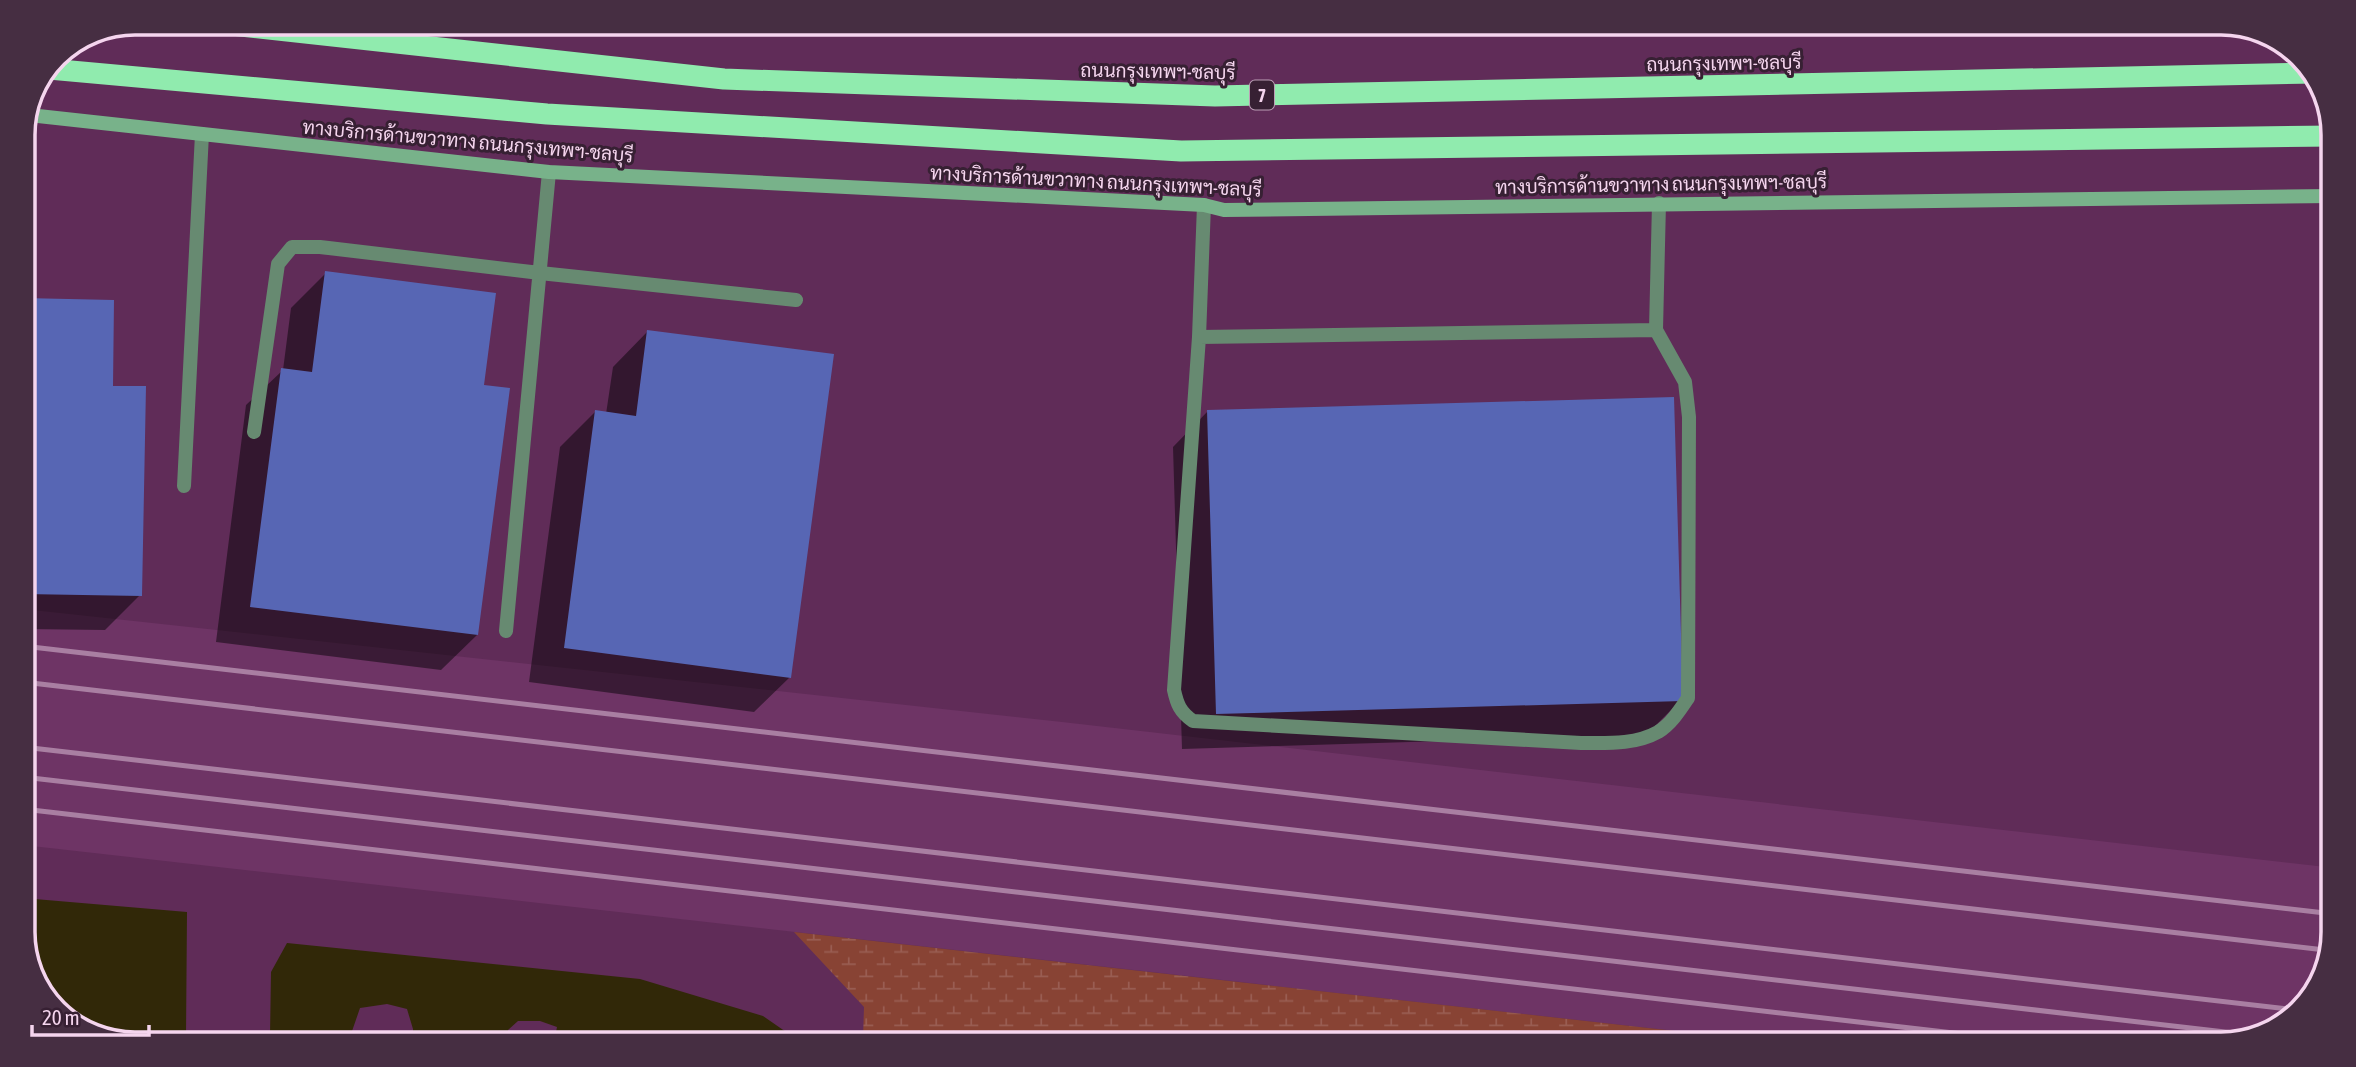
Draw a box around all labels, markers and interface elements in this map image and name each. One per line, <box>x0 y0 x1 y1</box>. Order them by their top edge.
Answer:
street label: ถนนกรุงเทพฯ-ชลบุรี <box>1646 50 1802 77</box>
street label: ถนนกรุงเทพฯ-ชลบุรี <box>1080 58 1236 85</box>
road number: 7 <box>1250 80 1274 110</box>
street label: ทางบริการด้านขวาทาง ถนนกรุงเทพฯ-ชลบุรี <box>301 115 634 168</box>
street label: ทางบริการด้านขวาทาง ถนนกรุงเทพฯ-ชลบุรี <box>930 160 1262 203</box>
street label: ทางบริการด้านขวาทาง ถนนกรุงเทพฯ-ชลบุรี <box>1495 169 1827 200</box>
scale bar <box>32 993 149 1038</box>
text: 20 m <box>42 1005 80 1029</box>

